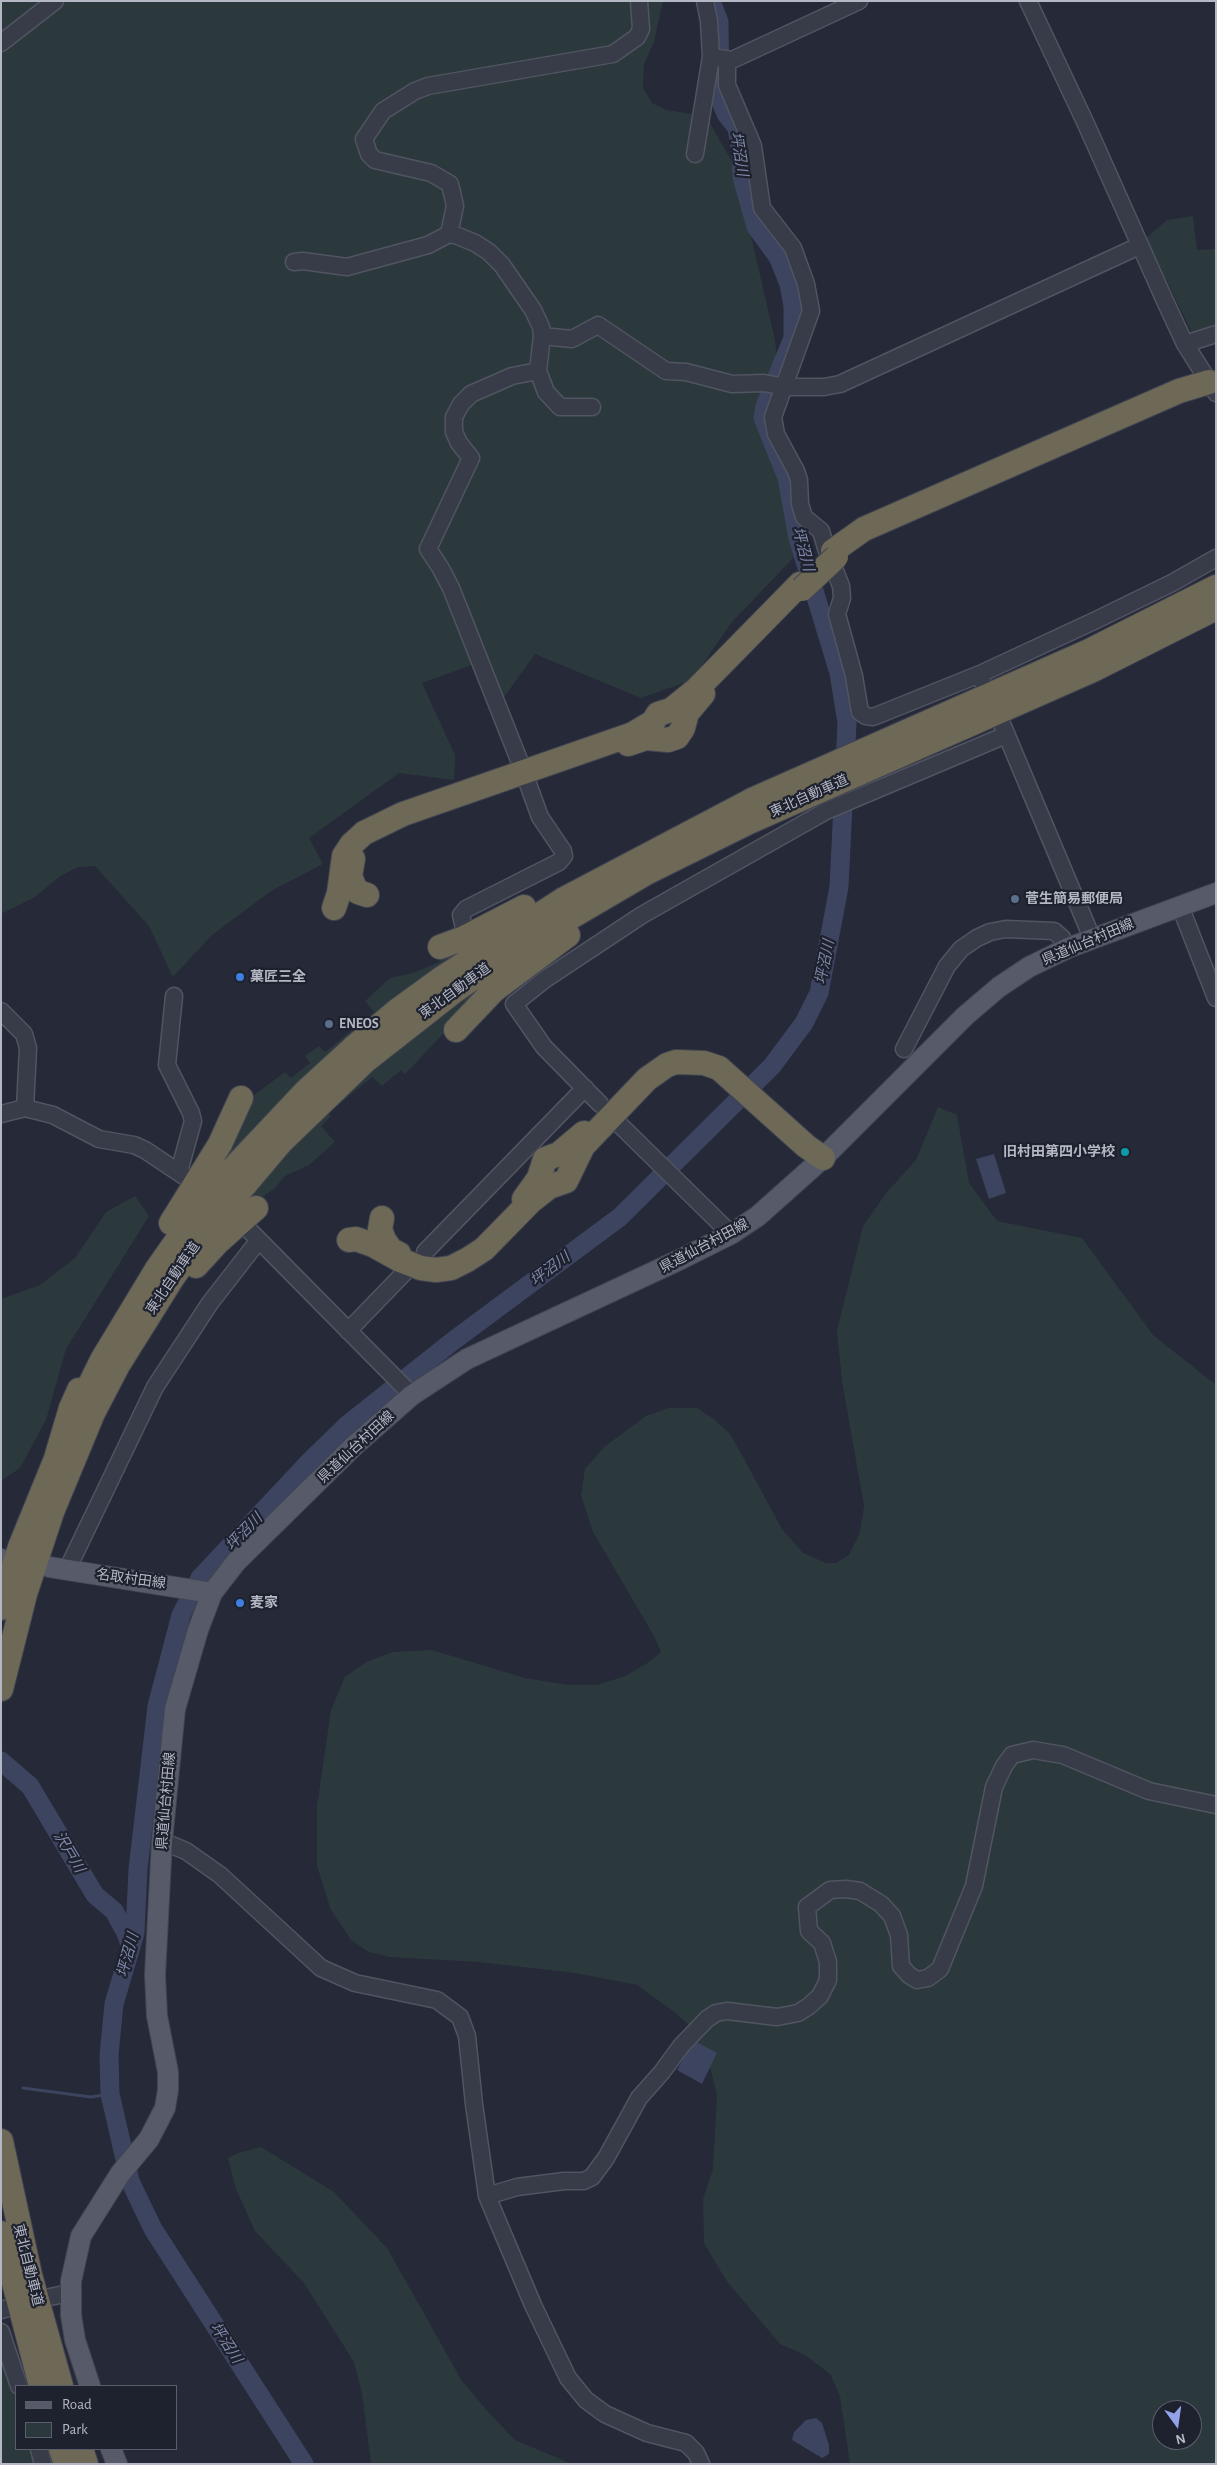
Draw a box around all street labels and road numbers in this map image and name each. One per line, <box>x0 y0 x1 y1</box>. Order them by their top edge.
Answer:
street label: 東北自動車道 <box>767 771 851 821</box>
street label: 県道仙台村田線 <box>1040 915 1136 969</box>
street label: 東北自動車道 <box>416 960 494 1022</box>
street label: 県道仙台村田線 <box>657 1216 751 1276</box>
street label: 東北自動車道 <box>143 1238 203 1318</box>
street label: 県道仙台村田線 <box>314 1407 398 1487</box>
street label: 名取村田線 <box>95 1566 167 1592</box>
street label: 県道仙台村田線 <box>153 1751 179 1851</box>
street label: 東北自動車道 <box>10 2222 46 2308</box>

